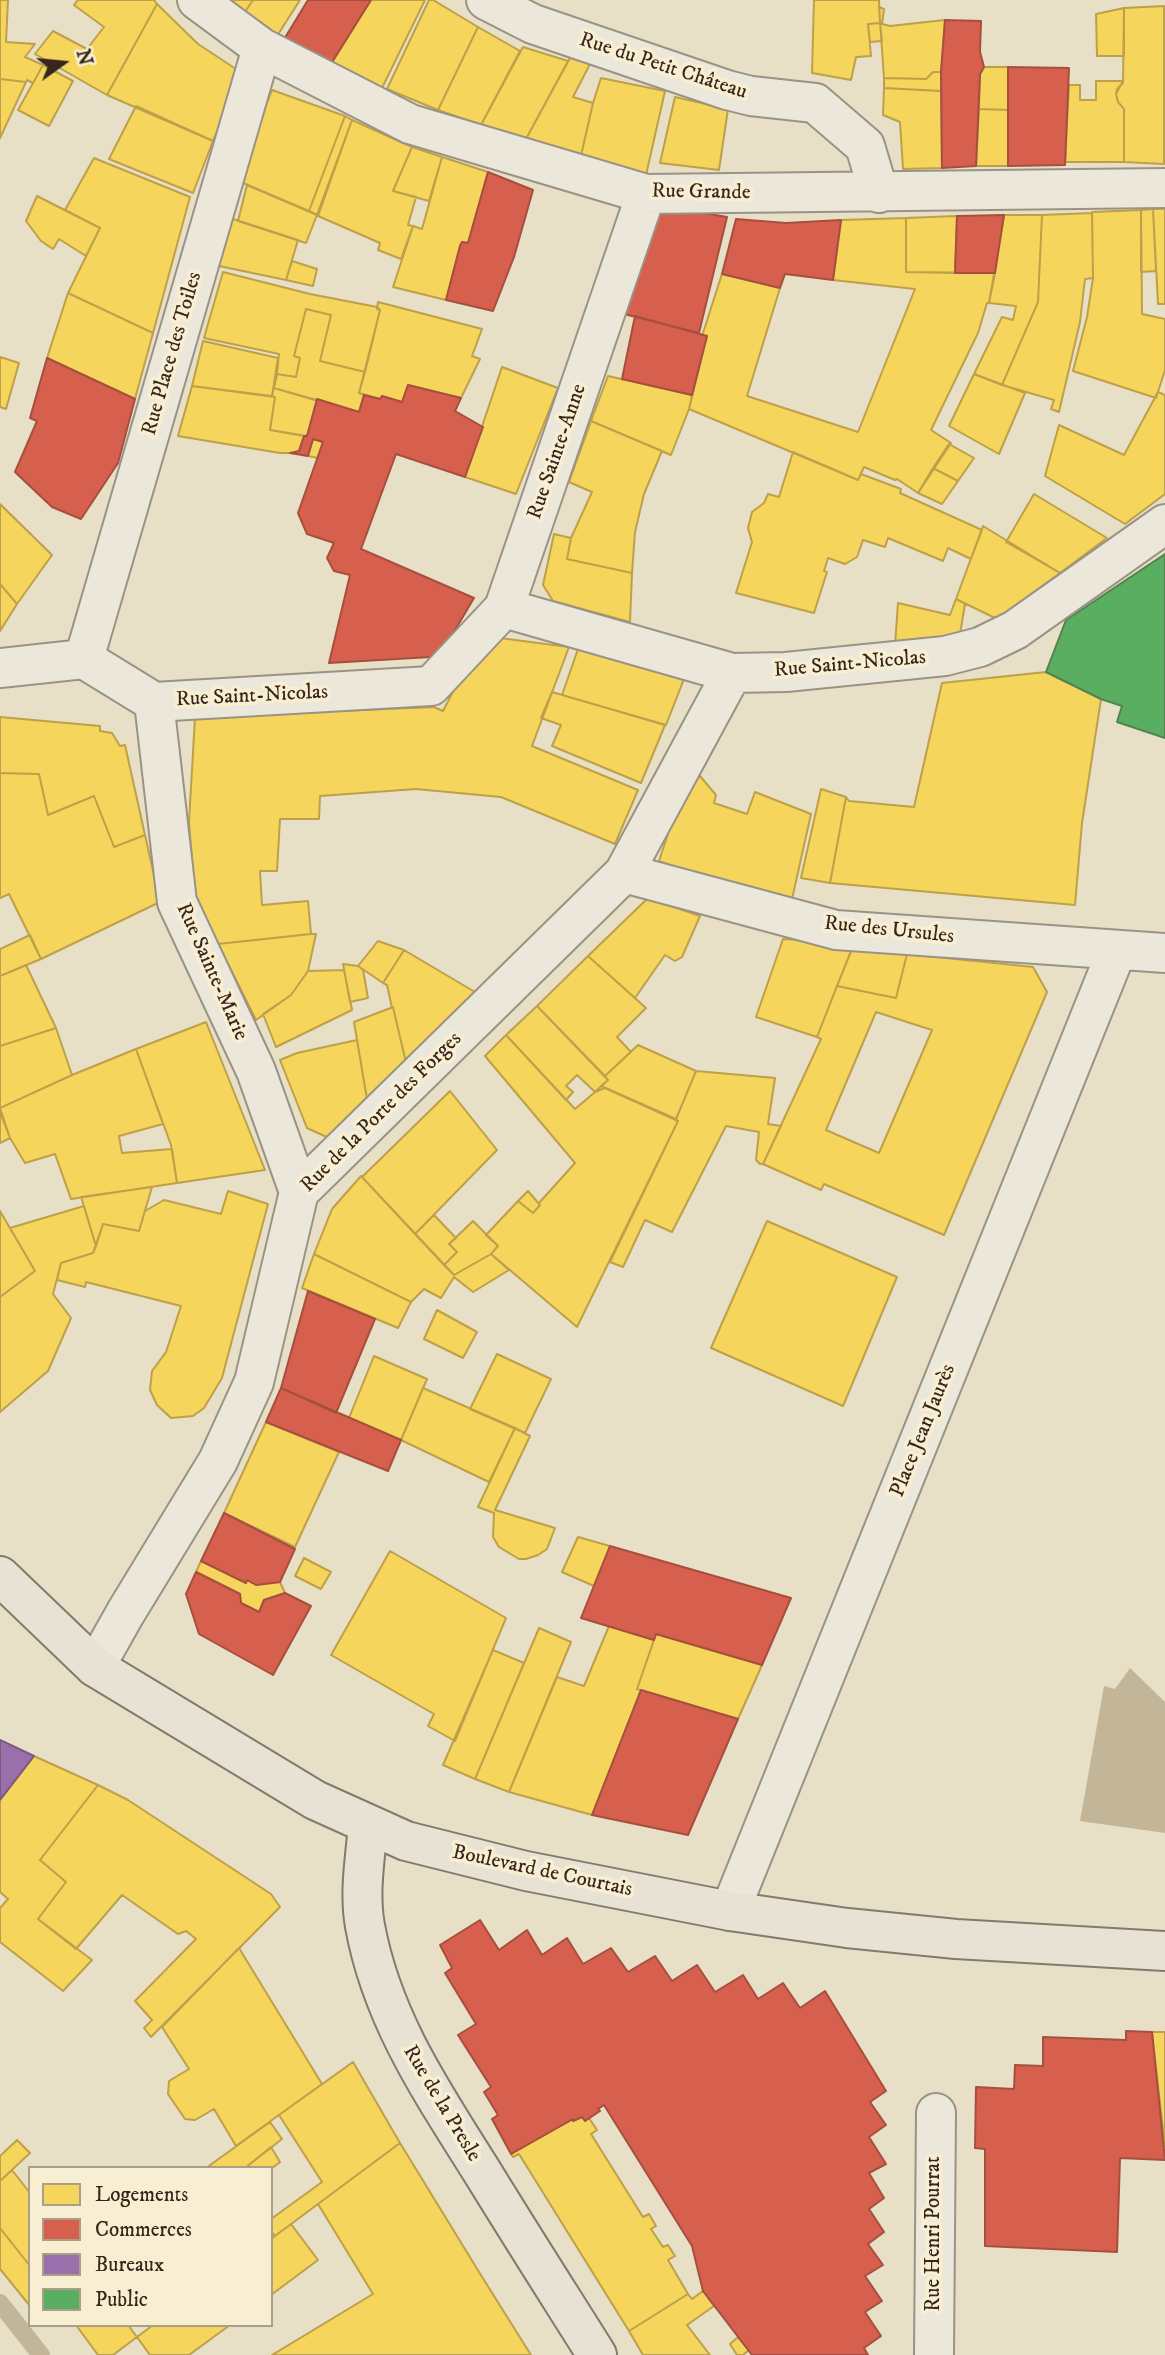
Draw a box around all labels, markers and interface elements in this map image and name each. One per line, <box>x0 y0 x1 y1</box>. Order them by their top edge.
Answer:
north arrow <box>28 28 98 98</box>
street label: Rue du Petit Château <box>576 28 750 106</box>
text: N <box>71 47 97 68</box>
street label: Rue Grande <box>651 180 751 206</box>
street label: Rue Place des Toiles <box>138 269 208 439</box>
street label: Rue Sainte-Anne <box>523 381 593 523</box>
street label: Rue Saint-Nicolas <box>773 646 927 684</box>
street label: Rue Saint-Nicolas <box>175 680 329 714</box>
street label: Rue Sainte-Marie <box>169 900 253 1044</box>
street label: Rue des Ursules <box>823 912 955 950</box>
street label: Rue de la Porte des Forges <box>296 1027 468 1199</box>
street label: Place Jean Jaurès <box>886 1361 962 1501</box>
street label: Boulevard de Courtais <box>450 1841 634 1903</box>
street label: Rue de la Presle <box>396 2041 486 2167</box>
street label: Rue Henri Pourrat <box>922 2156 948 2312</box>
legend <box>28 2166 273 2327</box>
text: Logements <box>95 2182 188 2208</box>
text: Commerces <box>95 2217 192 2243</box>
text: Bureaux <box>95 2252 164 2278</box>
text: Public <box>95 2287 148 2313</box>

